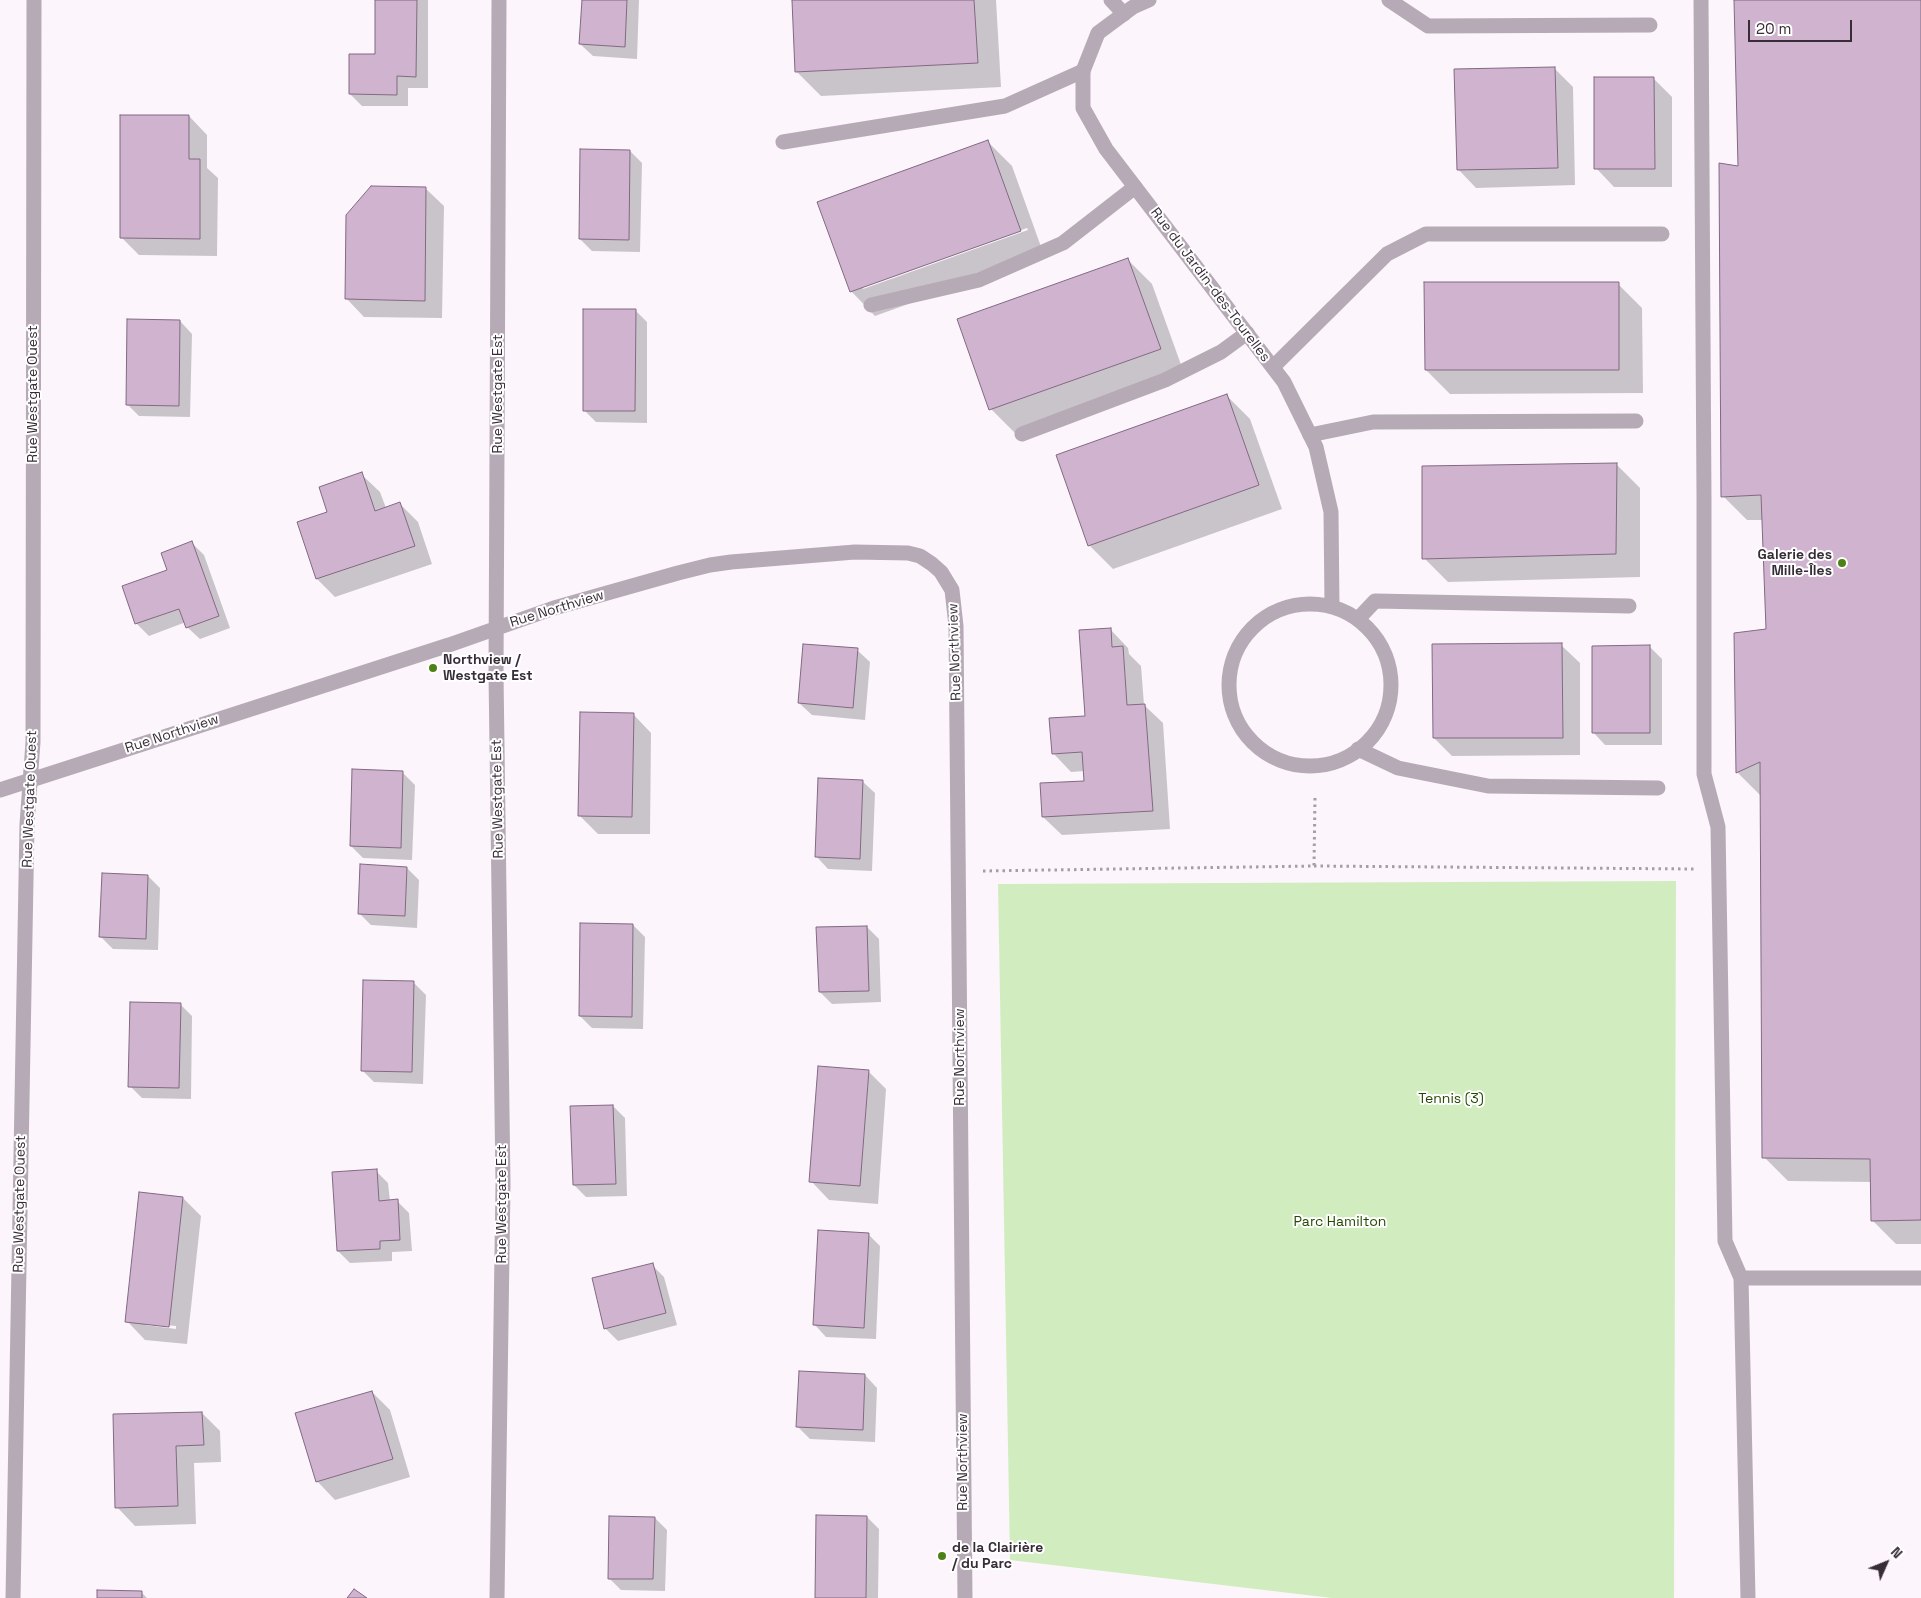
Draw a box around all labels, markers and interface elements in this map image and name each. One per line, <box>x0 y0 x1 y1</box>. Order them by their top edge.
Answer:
scale bar <box>1751 10 1855 42</box>
text: 20 m <box>1756 19 1791 38</box>
street label: Rue du Jardin-des-Tourelles <box>1147 205 1273 365</box>
street label: Rue Westgate Ouest <box>25 325 41 463</box>
street label: Rue Westgate Est <box>490 334 506 454</box>
place label: Galerie des Mille-Îles <box>1758 547 1832 580</box>
marker: Galerie des Mille-Îles <box>1836 557 1848 569</box>
street label: Rue Northview <box>508 587 606 631</box>
street label: Rue Northview <box>945 603 965 701</box>
place label: Northview / Westgate Est <box>443 652 533 684</box>
marker: Northview / Westgate Est <box>427 662 439 674</box>
street label: Rue Northview <box>123 711 221 757</box>
street label: Rue Westgate Ouest <box>19 730 41 868</box>
street label: Rue Westgate Est <box>489 739 507 859</box>
street label: Rue Northview <box>952 1008 968 1106</box>
park label: Tennis (3) <box>1418 1091 1484 1107</box>
street label: Rue Westgate Ouest <box>10 1135 30 1273</box>
street label: Rue Westgate Est <box>494 1144 510 1264</box>
park label: Parc Hamilton <box>1294 1214 1386 1230</box>
street label: Rue Northview <box>955 1413 971 1511</box>
north arrow <box>1861 1538 1911 1588</box>
place label: de la Clairière / du Parc <box>952 1540 1043 1572</box>
text: N <box>1887 1543 1907 1562</box>
marker: de la Clairière / du Parc <box>936 1550 948 1562</box>

